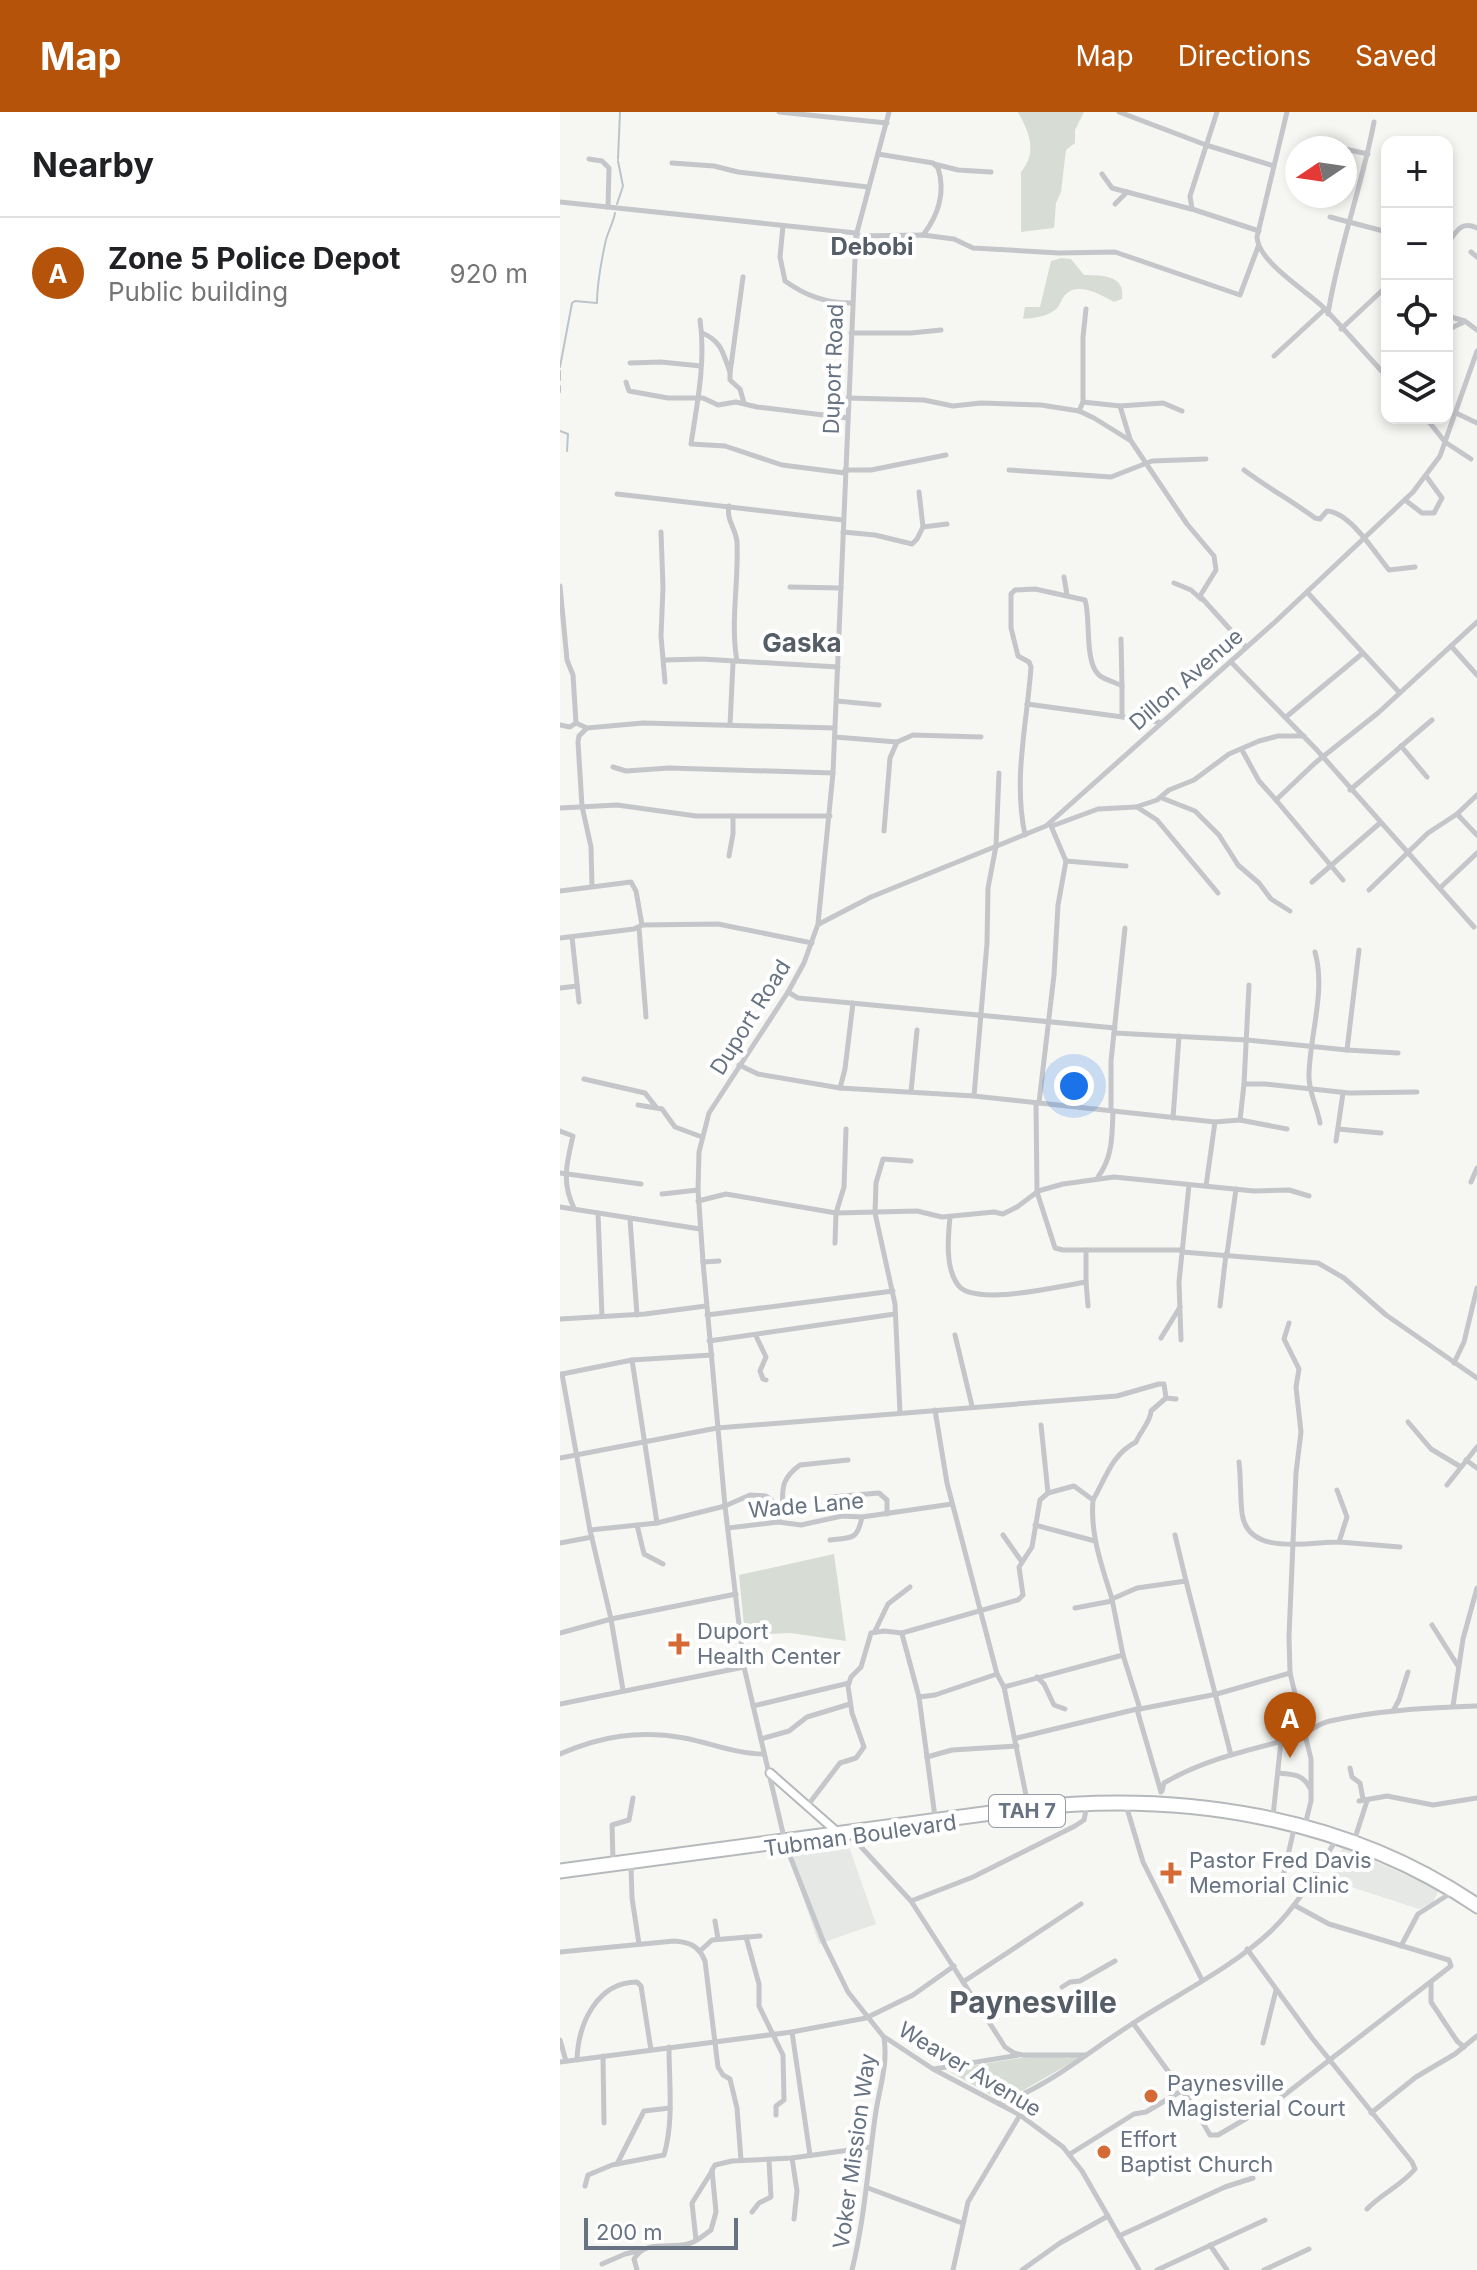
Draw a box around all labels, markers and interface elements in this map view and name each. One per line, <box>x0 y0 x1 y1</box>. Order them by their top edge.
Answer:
text: Map <box>40 33 121 79</box>
text: Map <box>1075 39 1134 73</box>
text: Directions <box>1178 39 1311 73</box>
text: Saved <box>1355 39 1437 73</box>
north arrow <box>1285 136 1357 208</box>
map controls <box>1381 136 1453 424</box>
button: + <box>1381 136 1453 208</box>
text: Nearby <box>32 144 154 185</box>
button: − <box>1381 208 1453 280</box>
district label: Debobi <box>830 232 914 261</box>
text: Zone 5 Police Depot <box>108 240 401 276</box>
text: A <box>48 258 68 289</box>
text: 920 m <box>450 258 528 289</box>
text: Public building <box>108 276 288 307</box>
button: locate <box>1381 280 1453 352</box>
street label: Duport Road <box>818 303 848 435</box>
button: layers <box>1381 352 1453 424</box>
street label: Dillon Avenue <box>1124 623 1248 735</box>
district label: Gaska <box>762 627 842 658</box>
street label: Duport Road <box>704 955 796 1079</box>
your location <box>1054 1066 1094 1106</box>
street label: Wade Lane <box>747 1487 865 1523</box>
place label: Duport Health Center <box>697 1618 841 1669</box>
marker: Duport Health Center <box>668 1633 690 1655</box>
pin: A <box>1264 1692 1316 1758</box>
road number: TAH 7 <box>989 1795 1065 1827</box>
street label: Tubman Boulevard <box>762 1809 958 1861</box>
place label: Pastor Fred Davis Memorial Clinic <box>1189 1847 1372 1898</box>
marker: Pastor Fred Davis Memorial Clinic <box>1160 1862 1182 1884</box>
district label: Paynesville <box>949 1984 1117 2020</box>
street label: Weaver Avenue <box>894 2016 1046 2122</box>
street label: Voker Mission Way <box>827 2052 881 2250</box>
place label: Paynesville Magisterial Court <box>1167 2070 1345 2121</box>
marker: Paynesville Magisterial Court <box>1142 2087 1160 2105</box>
place label: Effort Baptist Church <box>1120 2126 1273 2177</box>
marker: Effort Baptist Church <box>1095 2143 1113 2161</box>
scale bar <box>584 2214 738 2250</box>
text: 200 m <box>596 2219 663 2245</box>

